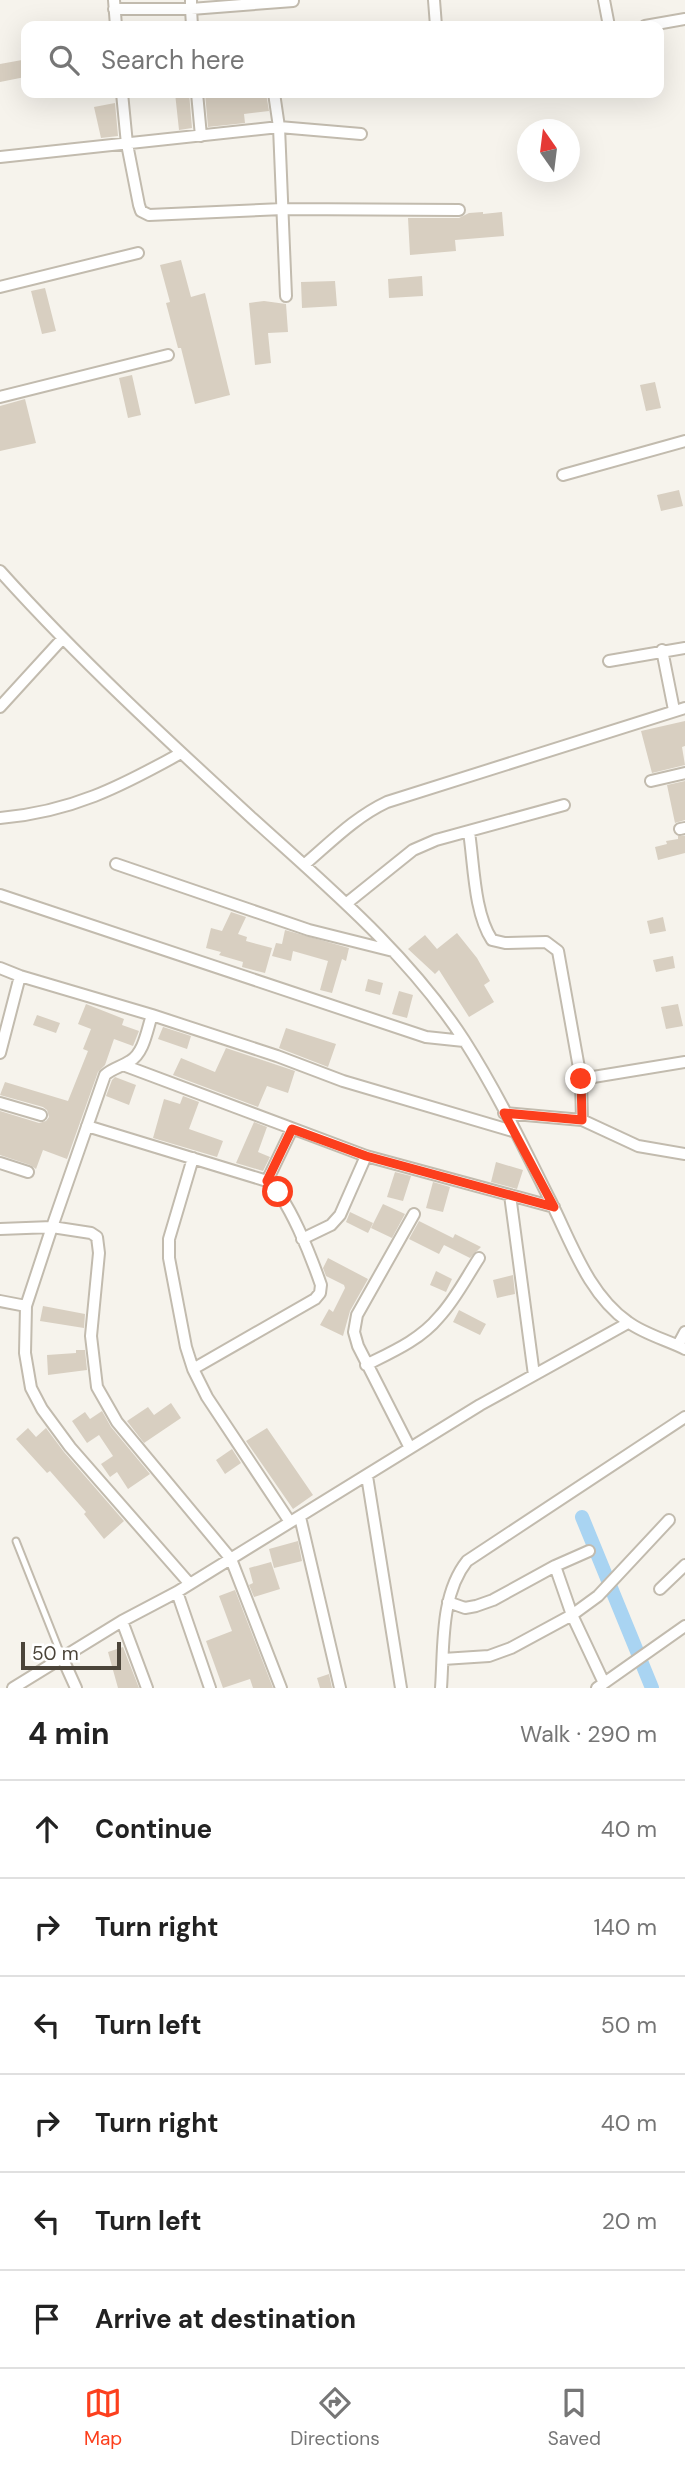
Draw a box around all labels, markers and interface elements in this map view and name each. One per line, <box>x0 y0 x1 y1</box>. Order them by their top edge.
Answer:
search box <box>21 21 664 98</box>
icon: search <box>45 41 83 79</box>
text: Search here <box>101 43 244 77</box>
north arrow <box>517 119 580 182</box>
route end <box>565 1063 596 1094</box>
route start <box>262 1176 293 1207</box>
scale bar <box>21 1639 121 1671</box>
text: 50 m <box>32 1641 79 1666</box>
text: 4 min <box>28 1714 110 1753</box>
text: Walk · 290 m <box>520 1719 657 1749</box>
icon: ahead <box>28 1810 66 1848</box>
text: Continue <box>95 1812 212 1846</box>
text: 40 m <box>601 1814 657 1844</box>
icon: right <box>28 1908 66 1946</box>
text: Turn right <box>95 1910 219 1944</box>
text: 140 m <box>594 1912 657 1942</box>
icon: left <box>28 2006 66 2044</box>
text: Turn left <box>95 2008 202 2042</box>
text: 50 m <box>601 2010 657 2040</box>
icon: right <box>28 2104 66 2142</box>
text: Turn right <box>95 2106 219 2140</box>
text: 40 m <box>601 2108 657 2138</box>
icon: left <box>28 2202 66 2240</box>
text: Turn left <box>95 2204 202 2238</box>
text: 20 m <box>602 2206 657 2236</box>
icon: arrive <box>28 2300 66 2338</box>
text: Arrive at destination <box>95 2302 356 2336</box>
tab: Map <box>84 2384 122 2451</box>
tab: Directions <box>290 2384 380 2451</box>
tab: Saved <box>548 2384 601 2451</box>

